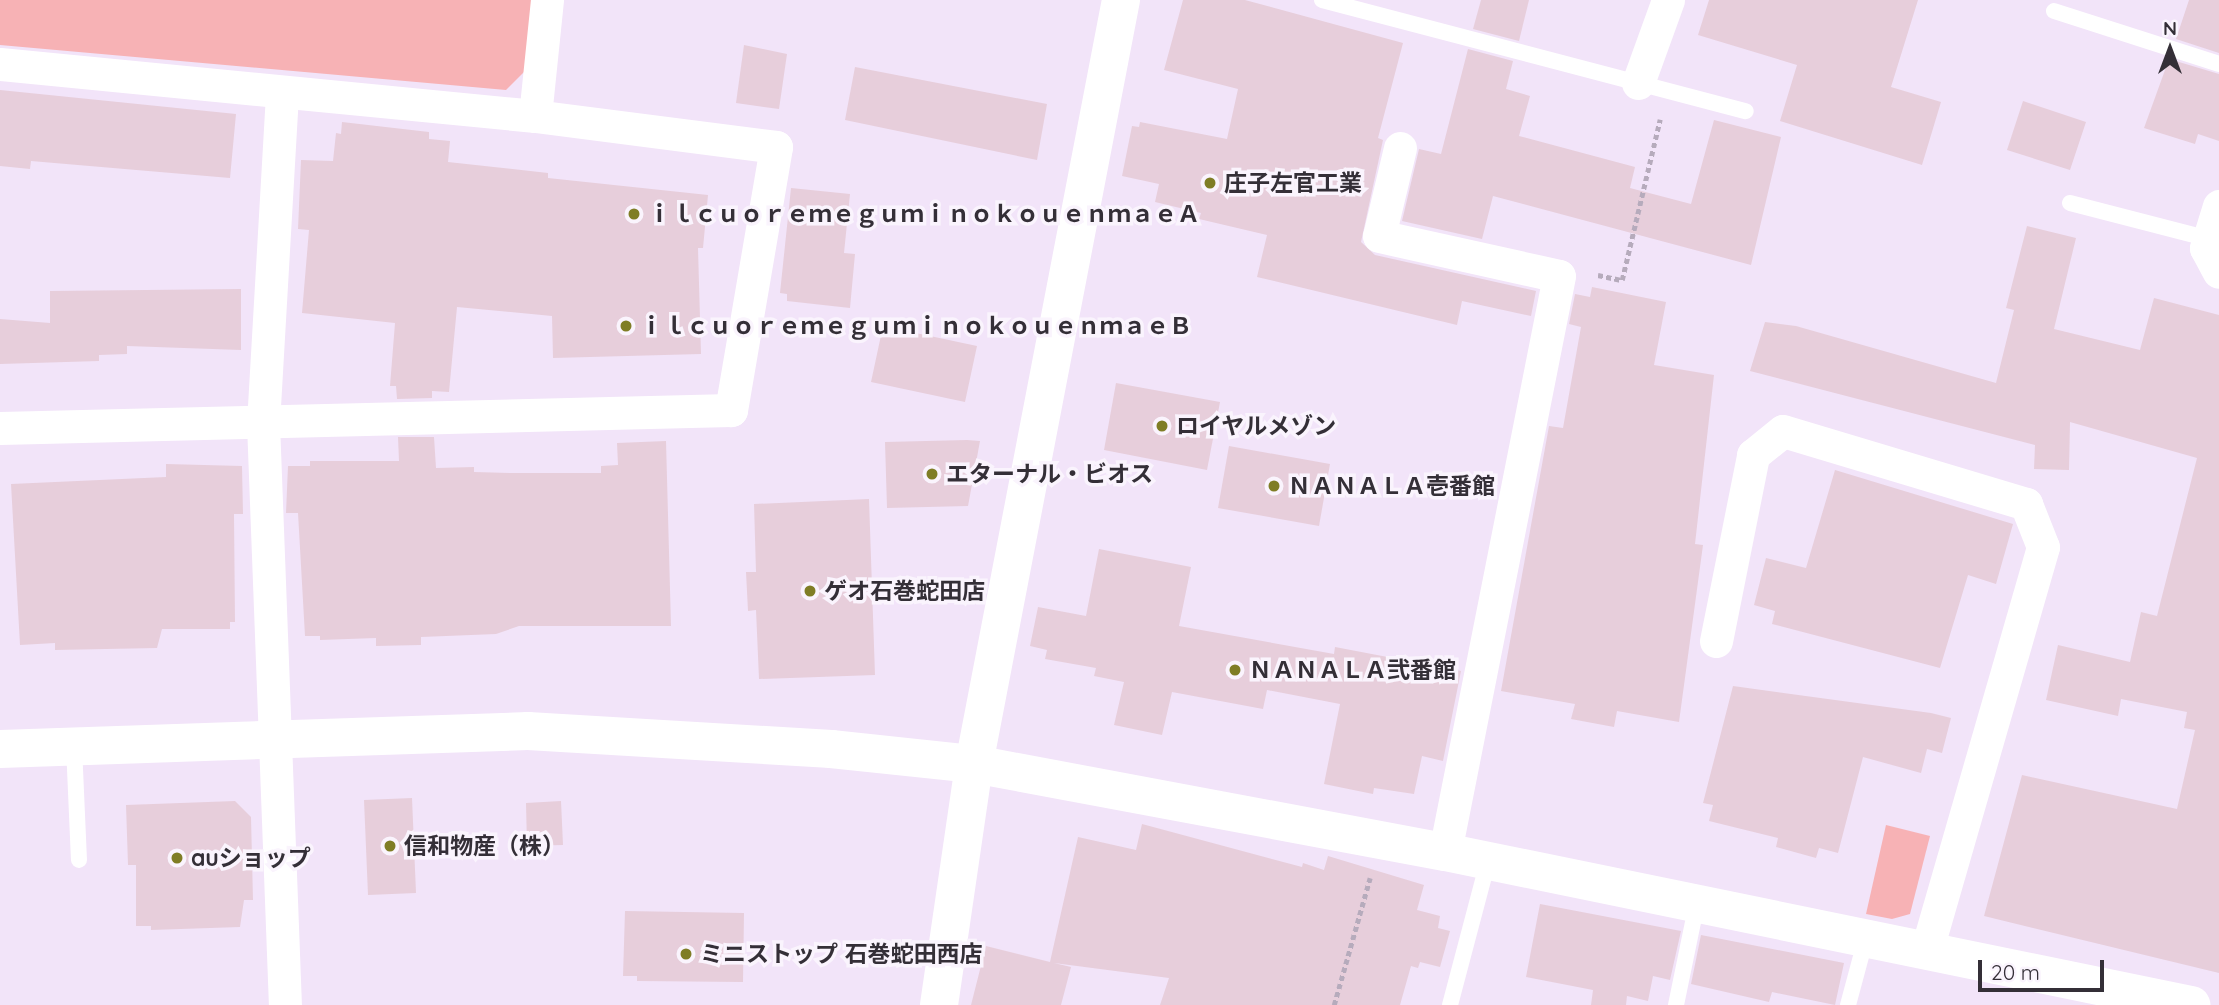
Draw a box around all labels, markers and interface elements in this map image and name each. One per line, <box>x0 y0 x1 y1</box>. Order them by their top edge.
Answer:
north arrow <box>2135 14 2205 84</box>
text: N <box>2163 16 2177 40</box>
place label: 庄子左官工業 <box>1224 169 1362 197</box>
marker: 庄子左官工業 <box>1202 175 1218 191</box>
place label: ｉｌｃｕｏｒｅｍｅｇｕｍｉｎｏｋｏｕｅｎｍａｅＡ <box>648 200 1200 228</box>
marker: ｉｌｃｕｏｒｅｍｅｇｕｍｉｎｏｋｏｕｅｎｍａｅＡ <box>626 206 642 222</box>
place label: ｉｌｃｕｏｒｅｍｅｇｕｍｉｎｏｋｏｕｅｎｍａｅＢ <box>640 312 1192 340</box>
marker: ｉｌｃｕｏｒｅｍｅｇｕｍｉｎｏｋｏｕｅｎｍａｅＢ <box>618 318 634 334</box>
place label: ロイヤルメゾン <box>1176 412 1337 440</box>
marker: ロイヤルメゾン <box>1154 418 1170 434</box>
place label: エターナル・ビオス <box>946 460 1153 488</box>
marker: エターナル・ビオス <box>924 466 940 482</box>
place label: ＮＡＮＡＬＡ壱番館 <box>1288 472 1495 500</box>
marker: ＮＡＮＡＬＡ壱番館 <box>1266 478 1282 494</box>
place label: ゲオ石巻蛇田店 <box>824 577 985 605</box>
marker: ゲオ石巻蛇田店 <box>802 583 818 599</box>
place label: ＮＡＮＡＬＡ弐番館 <box>1249 656 1456 684</box>
marker: ＮＡＮＡＬＡ弐番館 <box>1227 662 1243 678</box>
place label: 信和物産（株） <box>404 832 565 860</box>
marker: 信和物産（株） <box>382 838 398 854</box>
place label: auショップ <box>191 844 311 872</box>
marker: auショップ <box>169 850 185 866</box>
place label: ミニストップ 石巻蛇田西店 <box>700 940 982 968</box>
marker: ミニストップ 石巻蛇田西店 <box>678 946 694 962</box>
scale bar <box>1981 946 2107 990</box>
text: 20 m <box>1991 959 2040 985</box>

